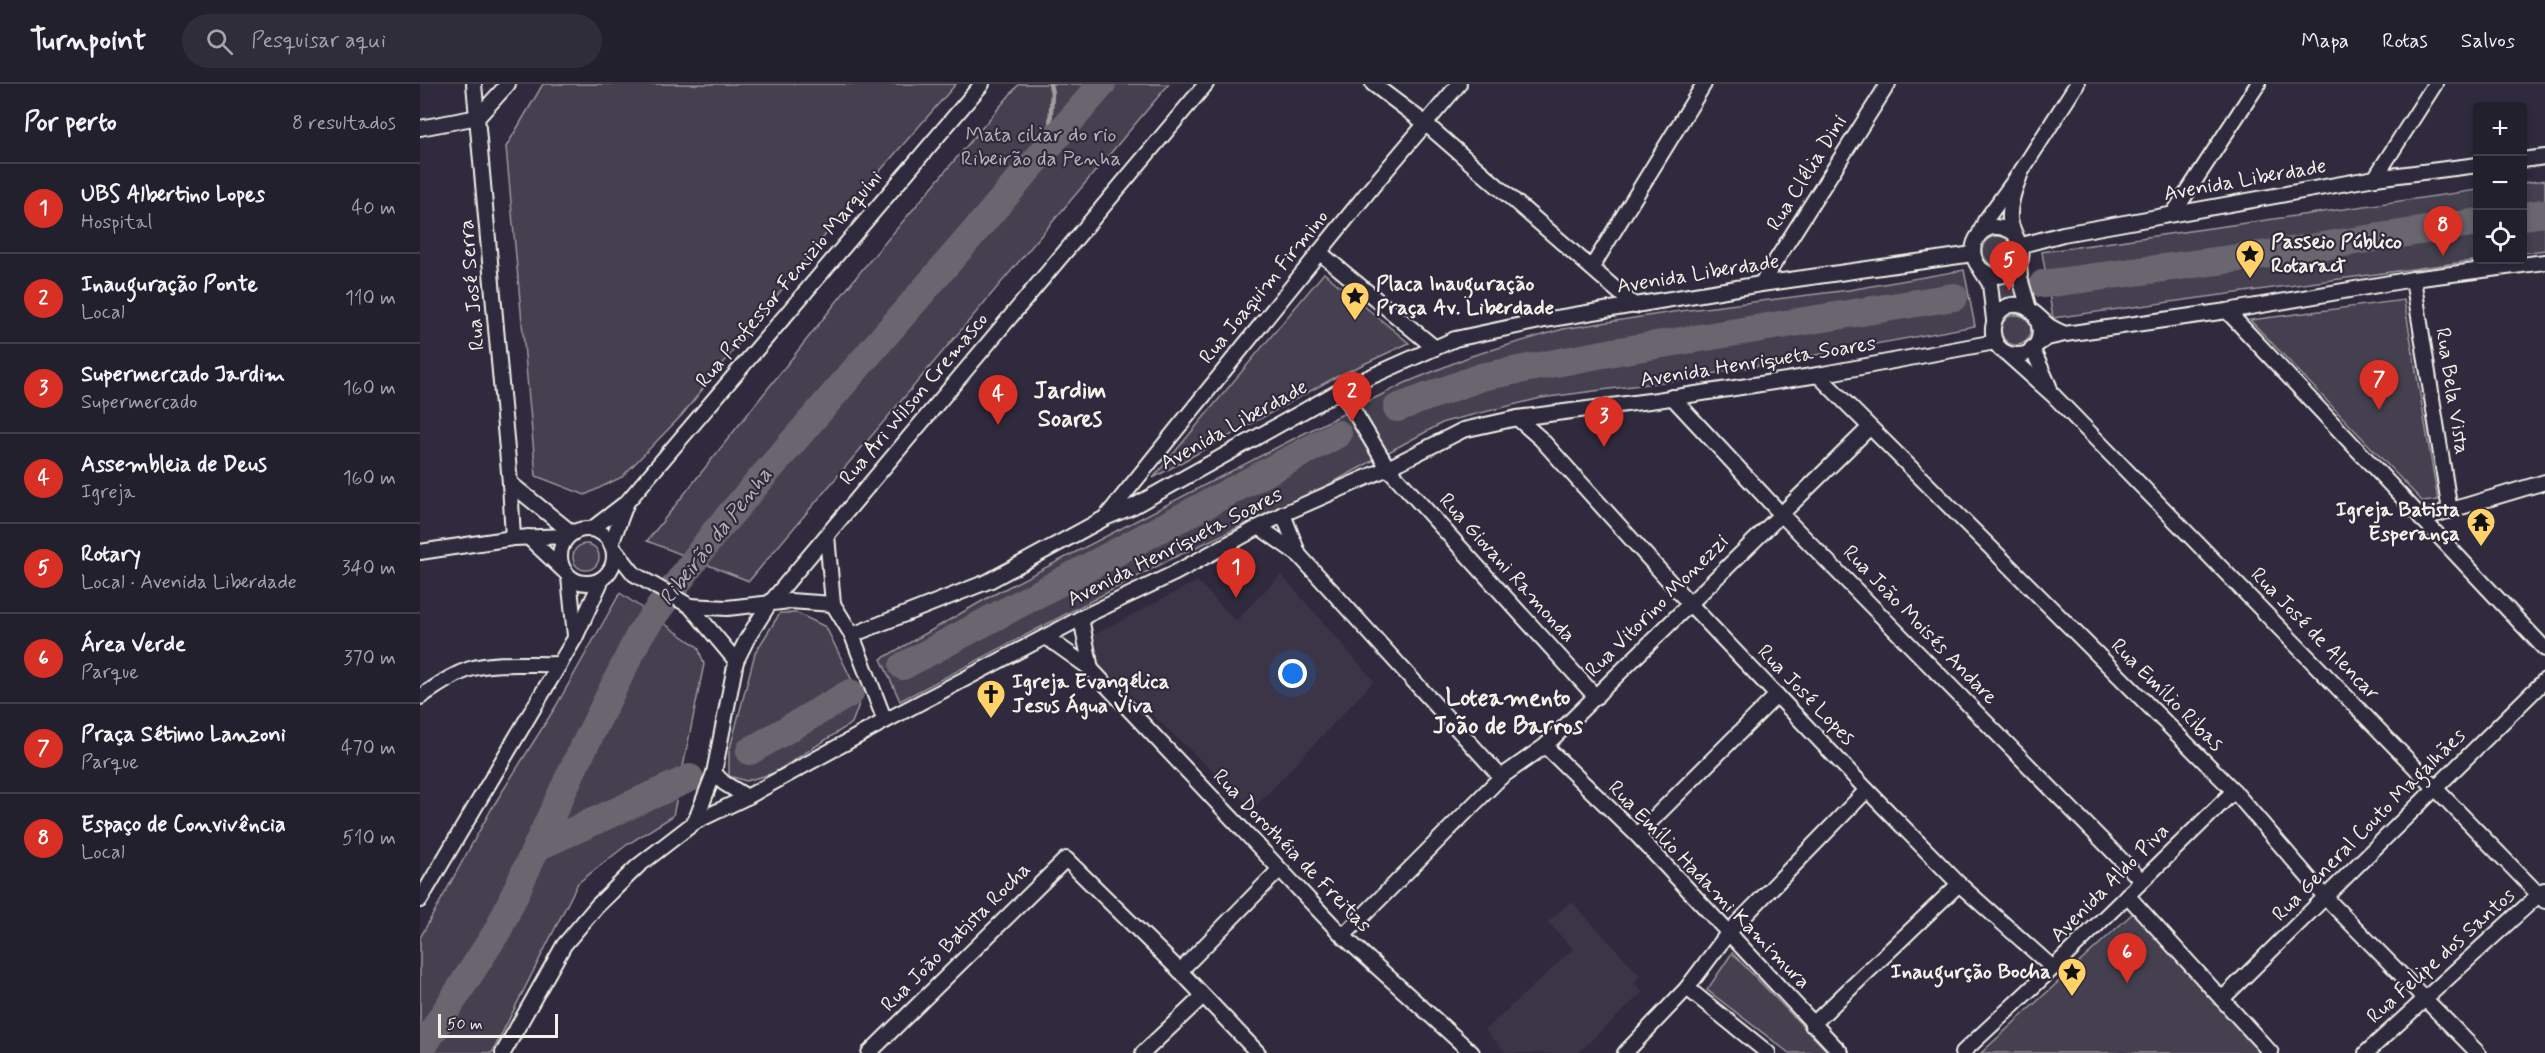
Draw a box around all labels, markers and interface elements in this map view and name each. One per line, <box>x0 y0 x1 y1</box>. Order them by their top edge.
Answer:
search box <box>182 14 602 68</box>
text: Turnpoint <box>30 23 146 60</box>
icon: search <box>203 25 236 58</box>
text: Pesquisar aqui <box>251 27 386 55</box>
text: Mapa <box>2301 27 2349 55</box>
text: Rotas <box>2382 27 2428 55</box>
text: Salvos <box>2461 27 2515 55</box>
map controls <box>2473 102 2527 264</box>
button: + <box>2473 102 2527 156</box>
text: Por perto <box>24 106 117 140</box>
text: 8 resultados <box>292 110 396 137</box>
street label: Rua Clélia Dini <box>1760 110 1854 236</box>
park label: Mata ciliar do rio Ribeirão da Penha <box>961 121 1121 173</box>
street label: Avenida Liberdade <box>2162 152 2328 208</box>
button: − <box>2473 156 2527 210</box>
street label: Rua Professor Fenizio Marquini <box>689 164 889 394</box>
text: UBS Albertino Lopes <box>81 181 265 209</box>
text: 1 <box>39 195 48 222</box>
text: 40 m <box>352 195 396 222</box>
street label: Rua Joaquim Firmino <box>1193 204 1335 370</box>
pin: 8 <box>2424 206 2462 256</box>
text: Hospital <box>81 209 152 236</box>
button: locate <box>2473 210 2527 264</box>
street label: Rua José Serra <box>452 218 492 352</box>
place label: Passeio Público Rotaract <box>2271 228 2402 280</box>
place icon: Passeio Público Rotaract <box>2234 238 2266 280</box>
pin: 5 <box>1990 242 2028 291</box>
street label: Avenida Liberdade <box>1615 247 1781 301</box>
place label: Placa Inauguração Praça Av. Liberdade <box>1376 270 1554 322</box>
text: Inauguração Ponte <box>81 271 258 299</box>
place icon: Placa Inauguração Praça Av. Liberdade <box>1339 280 1371 322</box>
text: 2 <box>39 285 48 312</box>
text: 110 m <box>345 285 396 312</box>
text: Local <box>81 299 125 326</box>
street label: Rua Ari Wilson Cremasco <box>833 306 995 492</box>
street label: Rua Bela Vista <box>2428 326 2476 456</box>
street label: Avenida Henriqueta Soares <box>1638 330 1878 394</box>
pin: 7 <box>2360 360 2398 410</box>
text: Supermercado Jardim <box>81 361 285 389</box>
pin: 2 <box>1332 372 1372 422</box>
street label: Avenida Liberdade <box>1155 373 1313 477</box>
text: 3 <box>39 375 48 402</box>
text: 160 m <box>343 375 396 402</box>
pin: 4 <box>978 376 1018 425</box>
district label: Jardim Soares <box>1034 376 1106 435</box>
text: Supermercado <box>81 389 197 416</box>
pin: 3 <box>1584 398 1624 447</box>
text: Assembleia de Deus <box>81 451 267 479</box>
water label: Ribeirão da Penha <box>653 462 779 612</box>
text: 4 <box>38 465 49 492</box>
text: 160 m <box>343 465 396 492</box>
text: Igreja <box>81 479 135 506</box>
street label: Avenida Henriqueta Soares <box>1062 480 1288 614</box>
street label: Rua Giovani Ramonda <box>1432 487 1582 649</box>
place label: Igreja Batista Esperança <box>2336 496 2460 548</box>
temple icon: Igreja Batista Esperança <box>2465 506 2497 548</box>
street label: Rua Vitorino Monezzi <box>1579 528 1735 684</box>
street label: Rua João Moisés Andare <box>1836 539 2004 711</box>
text: Rotary <box>81 541 141 569</box>
pin: 1 <box>1216 548 1256 598</box>
text: 5 <box>38 555 50 582</box>
text: 340 m <box>341 555 396 582</box>
street label: Rua José de Alencar <box>2244 561 2386 707</box>
text: Local · Avenida Liberdade <box>81 569 297 596</box>
text: Área Verde <box>81 631 186 659</box>
street label: Rua Emílio Ribas <box>2104 632 2230 758</box>
street label: Rua José Lopes <box>1751 638 1861 752</box>
text: 6 <box>38 645 49 672</box>
text: 370 m <box>344 645 396 672</box>
text: Parque <box>81 659 139 686</box>
your location <box>1278 659 1307 688</box>
place label: Igreja Evangélica Jesus Água Viva <box>1012 668 1170 720</box>
church icon: Igreja Evangélica Jesus Água Viva <box>975 678 1007 720</box>
district label: Loteamento João de Barros <box>1433 683 1584 742</box>
text: Praça Sétimo Lanzoni <box>81 721 286 749</box>
street label: Rua General Couto Magalhães <box>2266 722 2473 929</box>
text: 7 <box>37 735 50 762</box>
text: 470 m <box>341 735 396 762</box>
text: Parque <box>81 749 139 776</box>
street label: Rua Dorothéia de Freitas <box>1206 763 1378 939</box>
street label: Rua Emílio Hadami Kamimura <box>1602 774 1816 996</box>
text: Espaço de Convivência <box>81 811 286 839</box>
street label: Avenida Aldo Piva <box>2044 817 2176 949</box>
text: 8 <box>38 825 49 852</box>
text: 510 m <box>342 825 396 852</box>
text: Local <box>81 839 125 866</box>
street label: Rua João Batista Rocha <box>875 856 1037 1018</box>
street label: Rua Felipe dos Santos <box>2361 882 2521 1030</box>
pin: 6 <box>2108 934 2146 983</box>
place icon: Inaugurção Bocha <box>2056 956 2088 998</box>
place label: Inaugurção Bocha <box>1891 958 2051 988</box>
scale bar <box>438 1011 558 1038</box>
text: 50 m <box>447 1014 483 1035</box>

